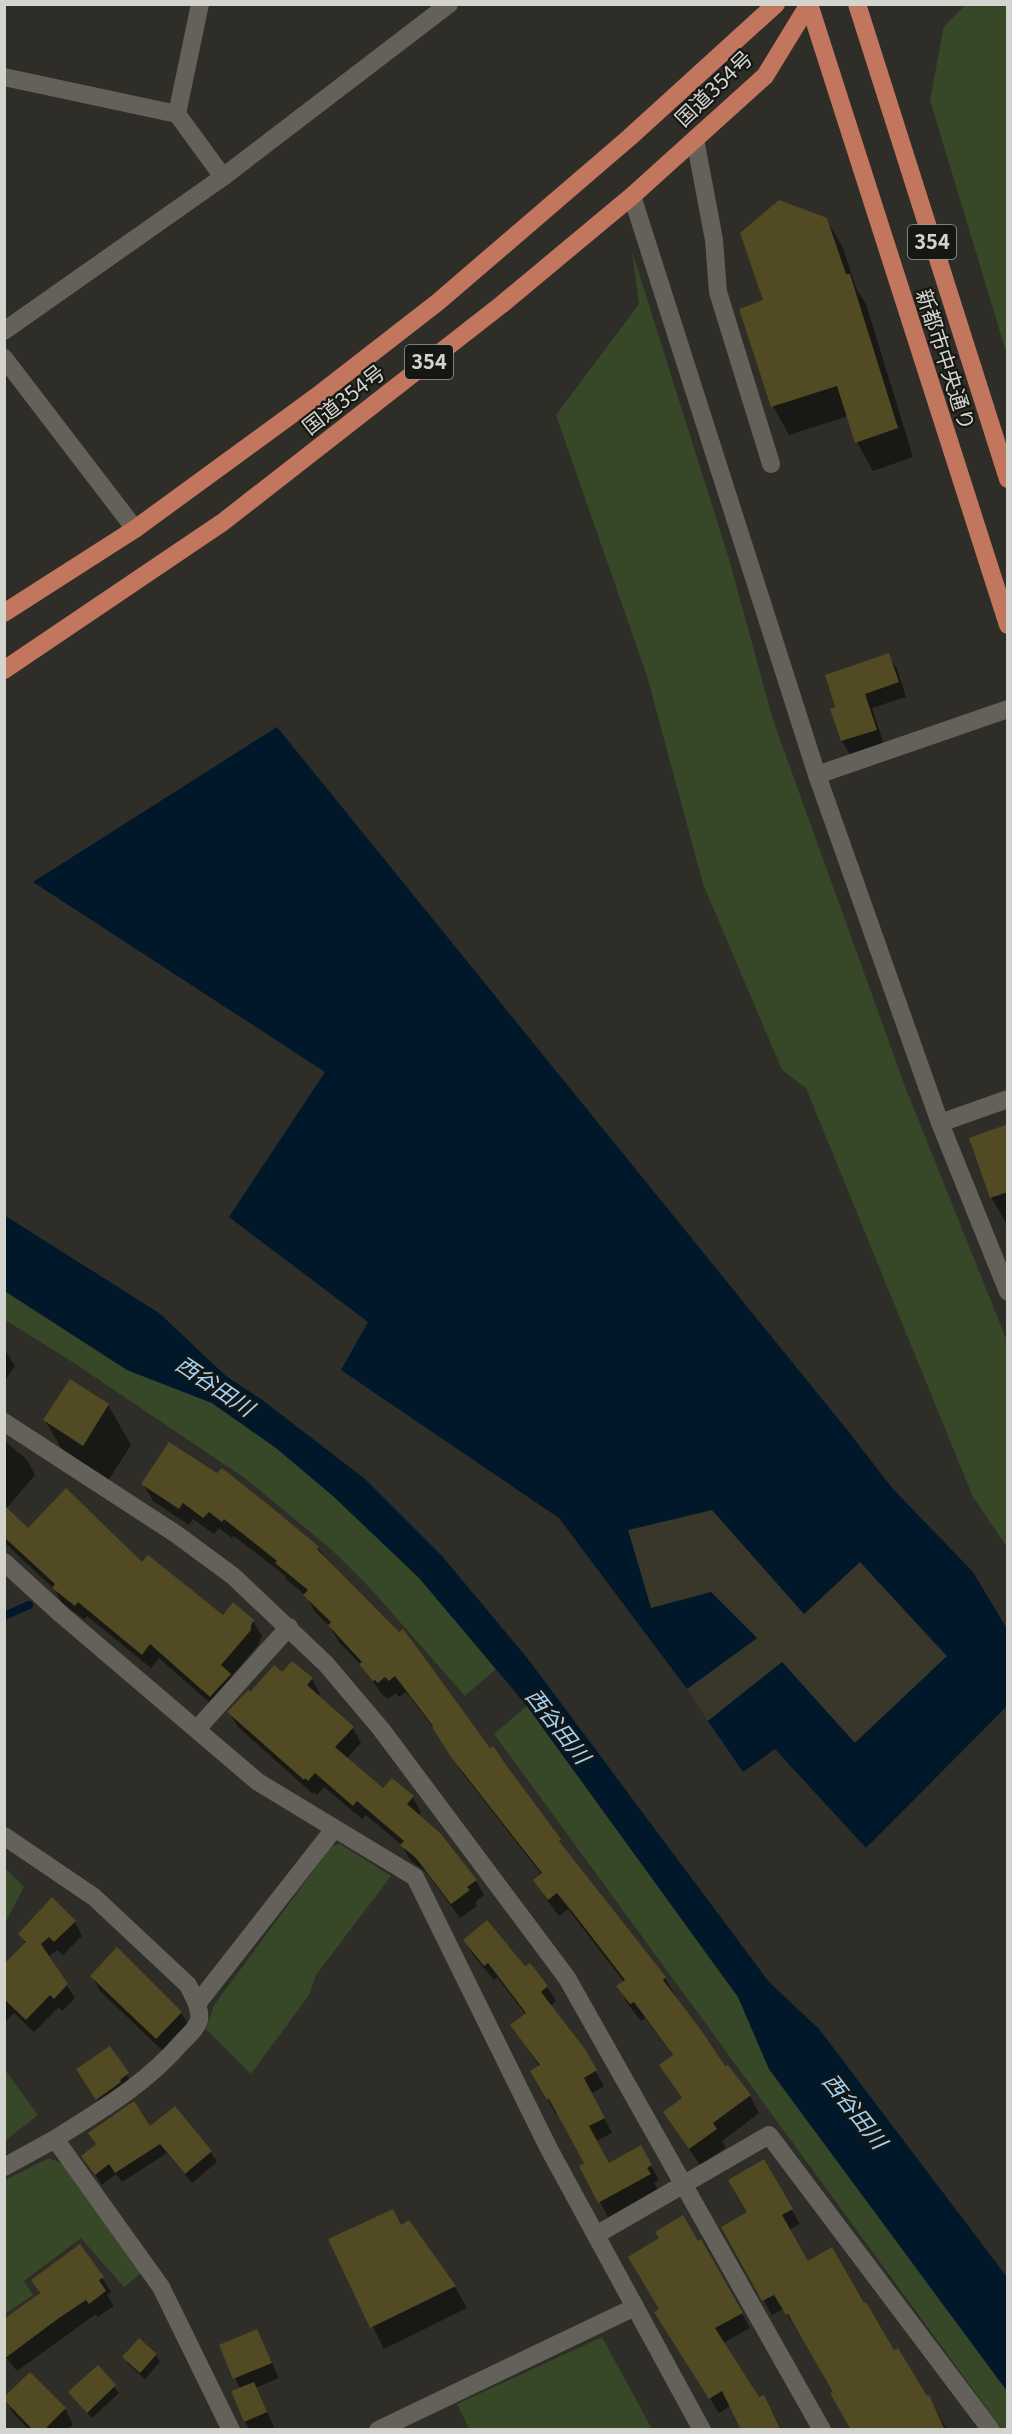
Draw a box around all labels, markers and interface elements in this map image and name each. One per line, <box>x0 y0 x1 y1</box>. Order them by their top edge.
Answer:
street label: 国道354号 <box>667 43 758 132</box>
road number: 354 <box>908 225 956 259</box>
street label: 新都市中央通り <box>910 285 984 434</box>
road number: 354 <box>405 345 453 379</box>
street label: 国道354号 <box>295 356 391 440</box>
water label: 西谷田川 <box>171 1346 263 1423</box>
water label: 西谷田川 <box>520 1680 600 1771</box>
water label: 西谷田川 <box>817 2065 897 2156</box>

